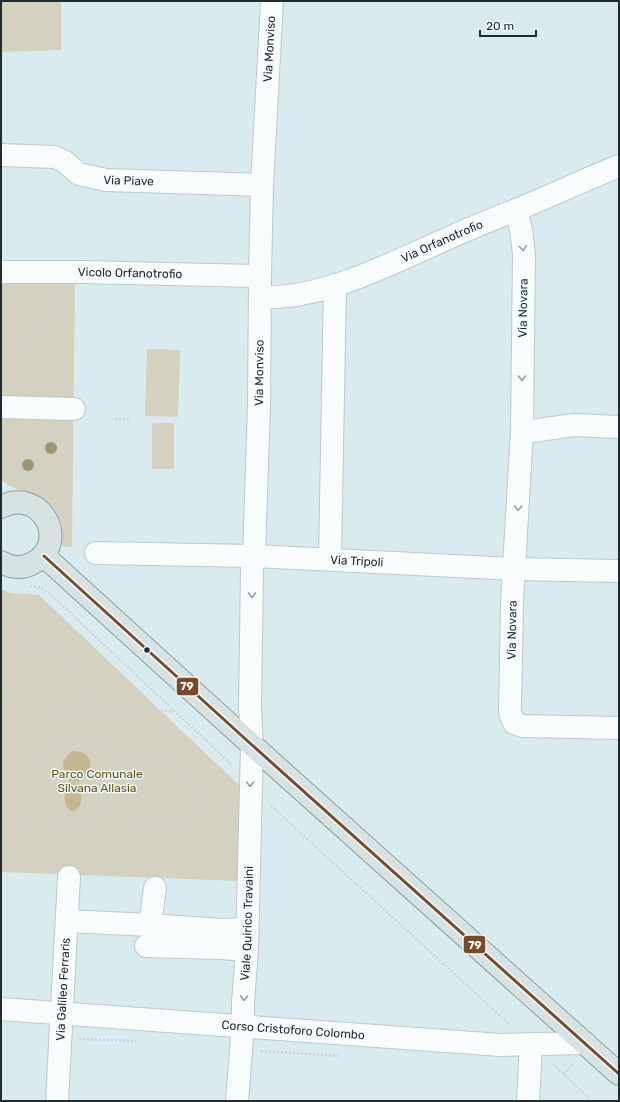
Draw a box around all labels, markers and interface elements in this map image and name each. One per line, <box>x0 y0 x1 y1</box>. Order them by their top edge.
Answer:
scale bar <box>480 12 536 38</box>
street label: Via Monviso <box>261 15 278 83</box>
text: 20 m <box>486 19 514 33</box>
street label: Via Piave <box>103 173 154 189</box>
street label: Via Orfanotrofio <box>399 217 485 266</box>
one-way arrow <box>518 245 527 251</box>
street label: Vicolo Orfanotrofio <box>78 265 182 281</box>
street label: Via Novara <box>515 278 531 338</box>
street label: Via Monviso <box>252 339 267 406</box>
one-way arrow <box>518 375 526 381</box>
one-way arrow <box>513 505 522 511</box>
street label: Via Tripoli <box>330 553 384 569</box>
one-way arrow <box>248 592 256 598</box>
street label: Via Novara <box>504 600 520 660</box>
unlabelled marker <box>142 645 152 655</box>
line badge: 79 <box>176 677 199 696</box>
text: 79 <box>180 680 194 693</box>
park label: Parco Comunale Silvana Allasia <box>51 767 143 795</box>
one-way arrow <box>246 781 255 787</box>
street label: Viale Quirico Travaini <box>238 866 256 981</box>
line badge: 79 <box>463 935 486 954</box>
street label: Via Galileo Ferraris <box>53 937 73 1041</box>
text: 79 <box>468 939 482 952</box>
one-way arrow <box>239 995 248 1001</box>
street label: Corso Cristoforo Colombo <box>221 1018 365 1042</box>

